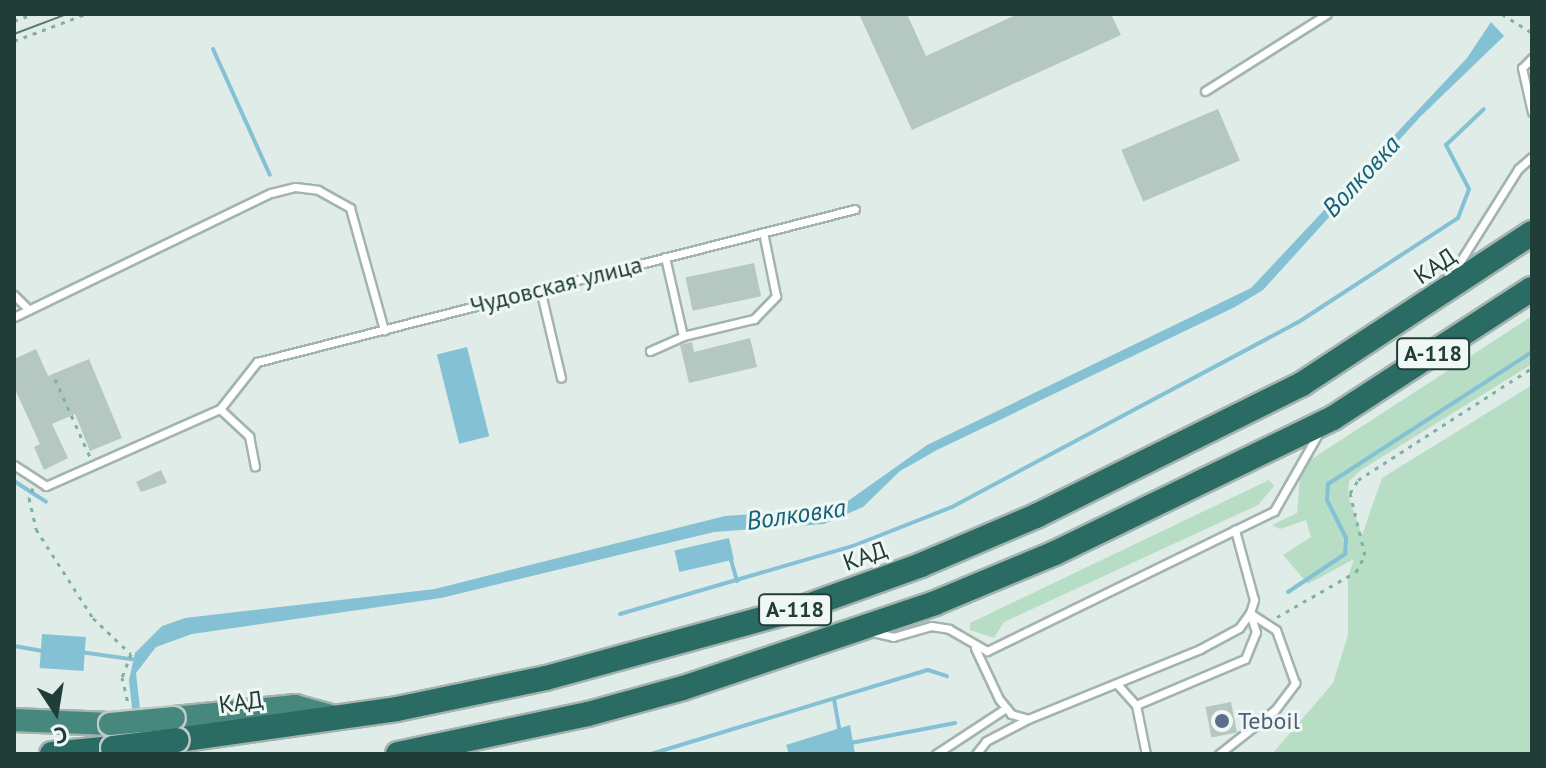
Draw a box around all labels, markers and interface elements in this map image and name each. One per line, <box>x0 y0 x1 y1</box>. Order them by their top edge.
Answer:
water label: Волковка <box>1315 129 1407 223</box>
street label: КАД <box>1408 242 1462 290</box>
street label: Чудовская улица <box>467 250 645 320</box>
road number: А-118 <box>1395 336 1471 372</box>
water label: Волковка <box>744 492 848 536</box>
street label: КАД <box>839 535 891 577</box>
road number: А-118 <box>757 592 833 628</box>
north arrow <box>16 672 96 752</box>
street label: КАД <box>217 685 265 719</box>
place label: Teboil <box>1238 707 1300 735</box>
marker: Teboil <box>1213 712 1231 730</box>
text: С <box>52 721 70 750</box>

